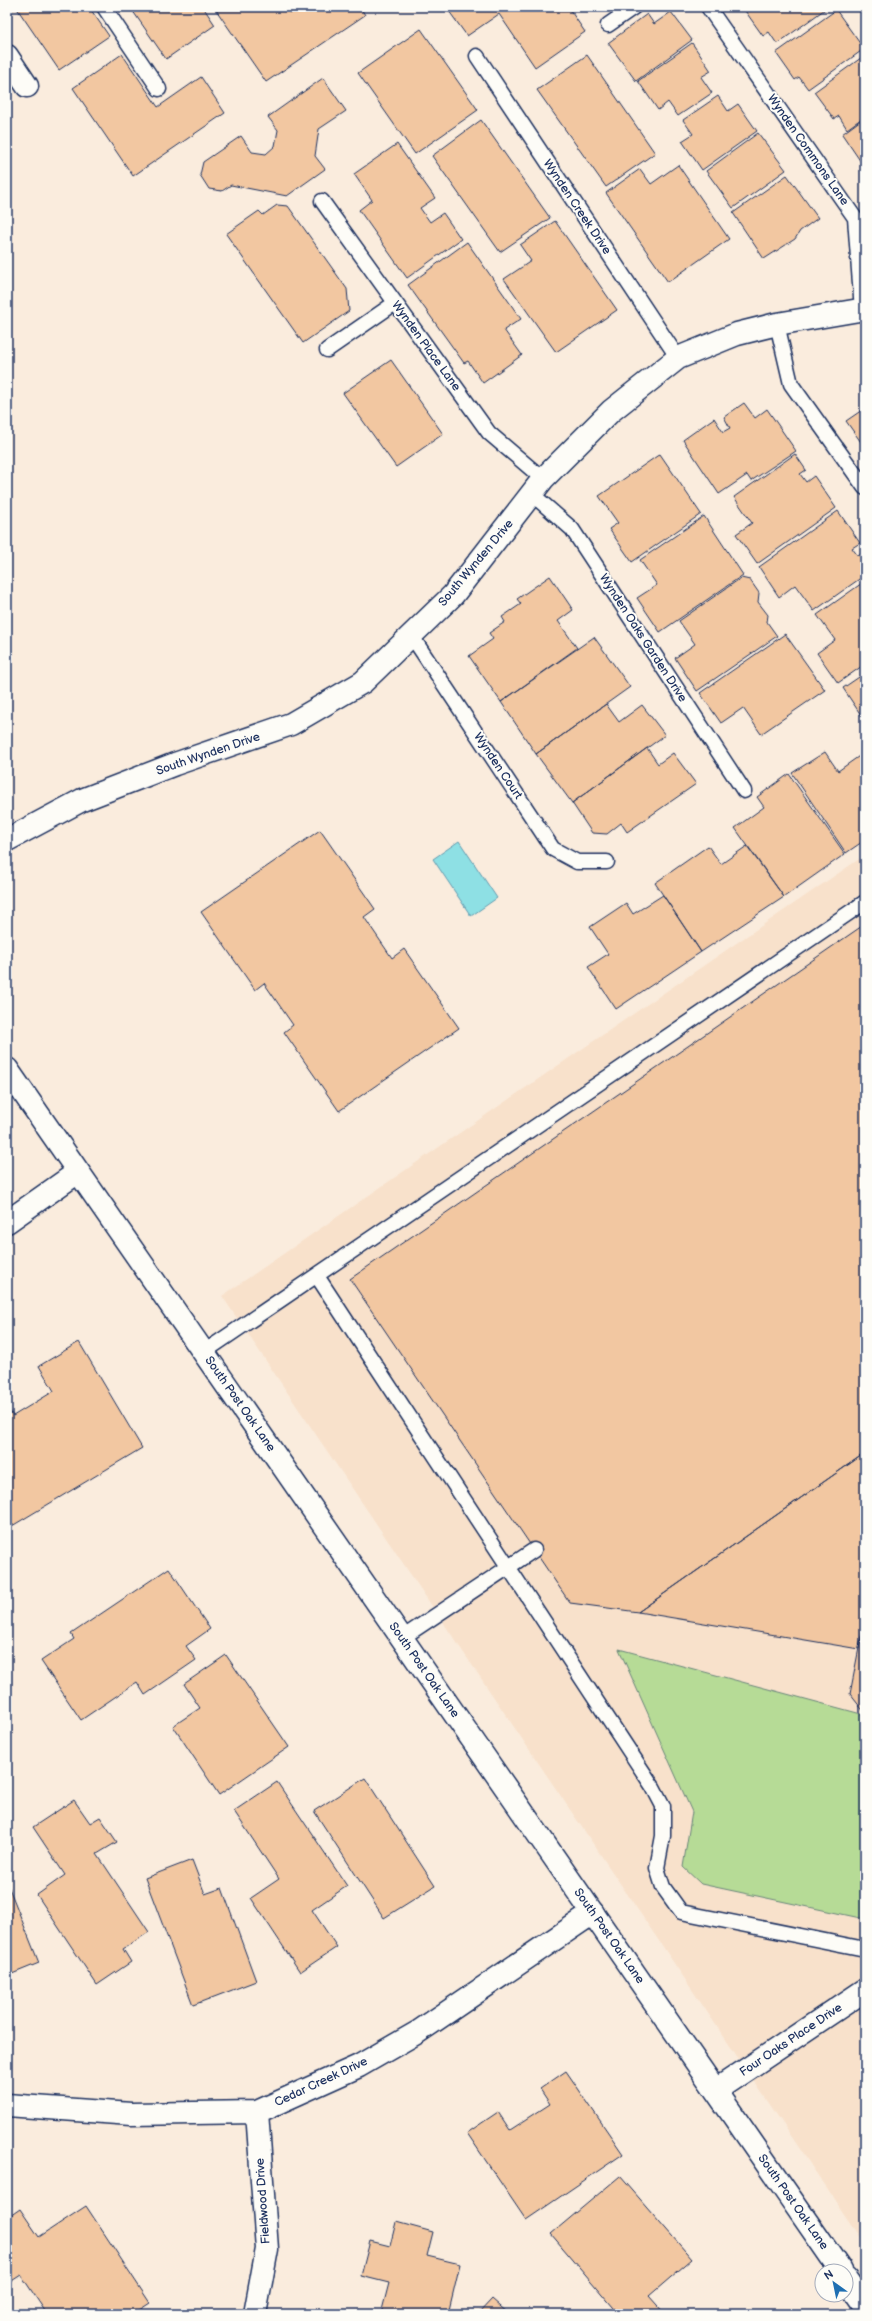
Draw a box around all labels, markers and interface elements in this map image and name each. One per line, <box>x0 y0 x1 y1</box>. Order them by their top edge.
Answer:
street label: Wynden Commons Lane <box>764 92 852 208</box>
street label: Wynden Creek Drive <box>540 157 614 257</box>
street label: Wynden Place Lane <box>388 298 464 394</box>
street label: South Wynden Drive <box>435 516 517 610</box>
street label: Wynden Oaks Garden Drive <box>596 571 690 705</box>
street label: South Wynden Drive <box>154 729 262 779</box>
street label: Wynden Court <box>470 730 526 802</box>
street label: South Post Oak Lane <box>201 1353 279 1455</box>
street label: South Post Oak Lane <box>385 1619 463 1721</box>
street label: South Post Oak Lane <box>570 1885 648 1987</box>
street label: Four Oaks Place Drive <box>737 2000 845 2080</box>
street label: Cedar Creek Drive <box>272 2054 370 2110</box>
street label: South Post Oak Lane <box>754 2151 832 2253</box>
street label: Fieldwood Drive <box>253 2158 273 2244</box>
north arrow <box>814 2263 854 2303</box>
text: N <box>822 2267 836 2283</box>

